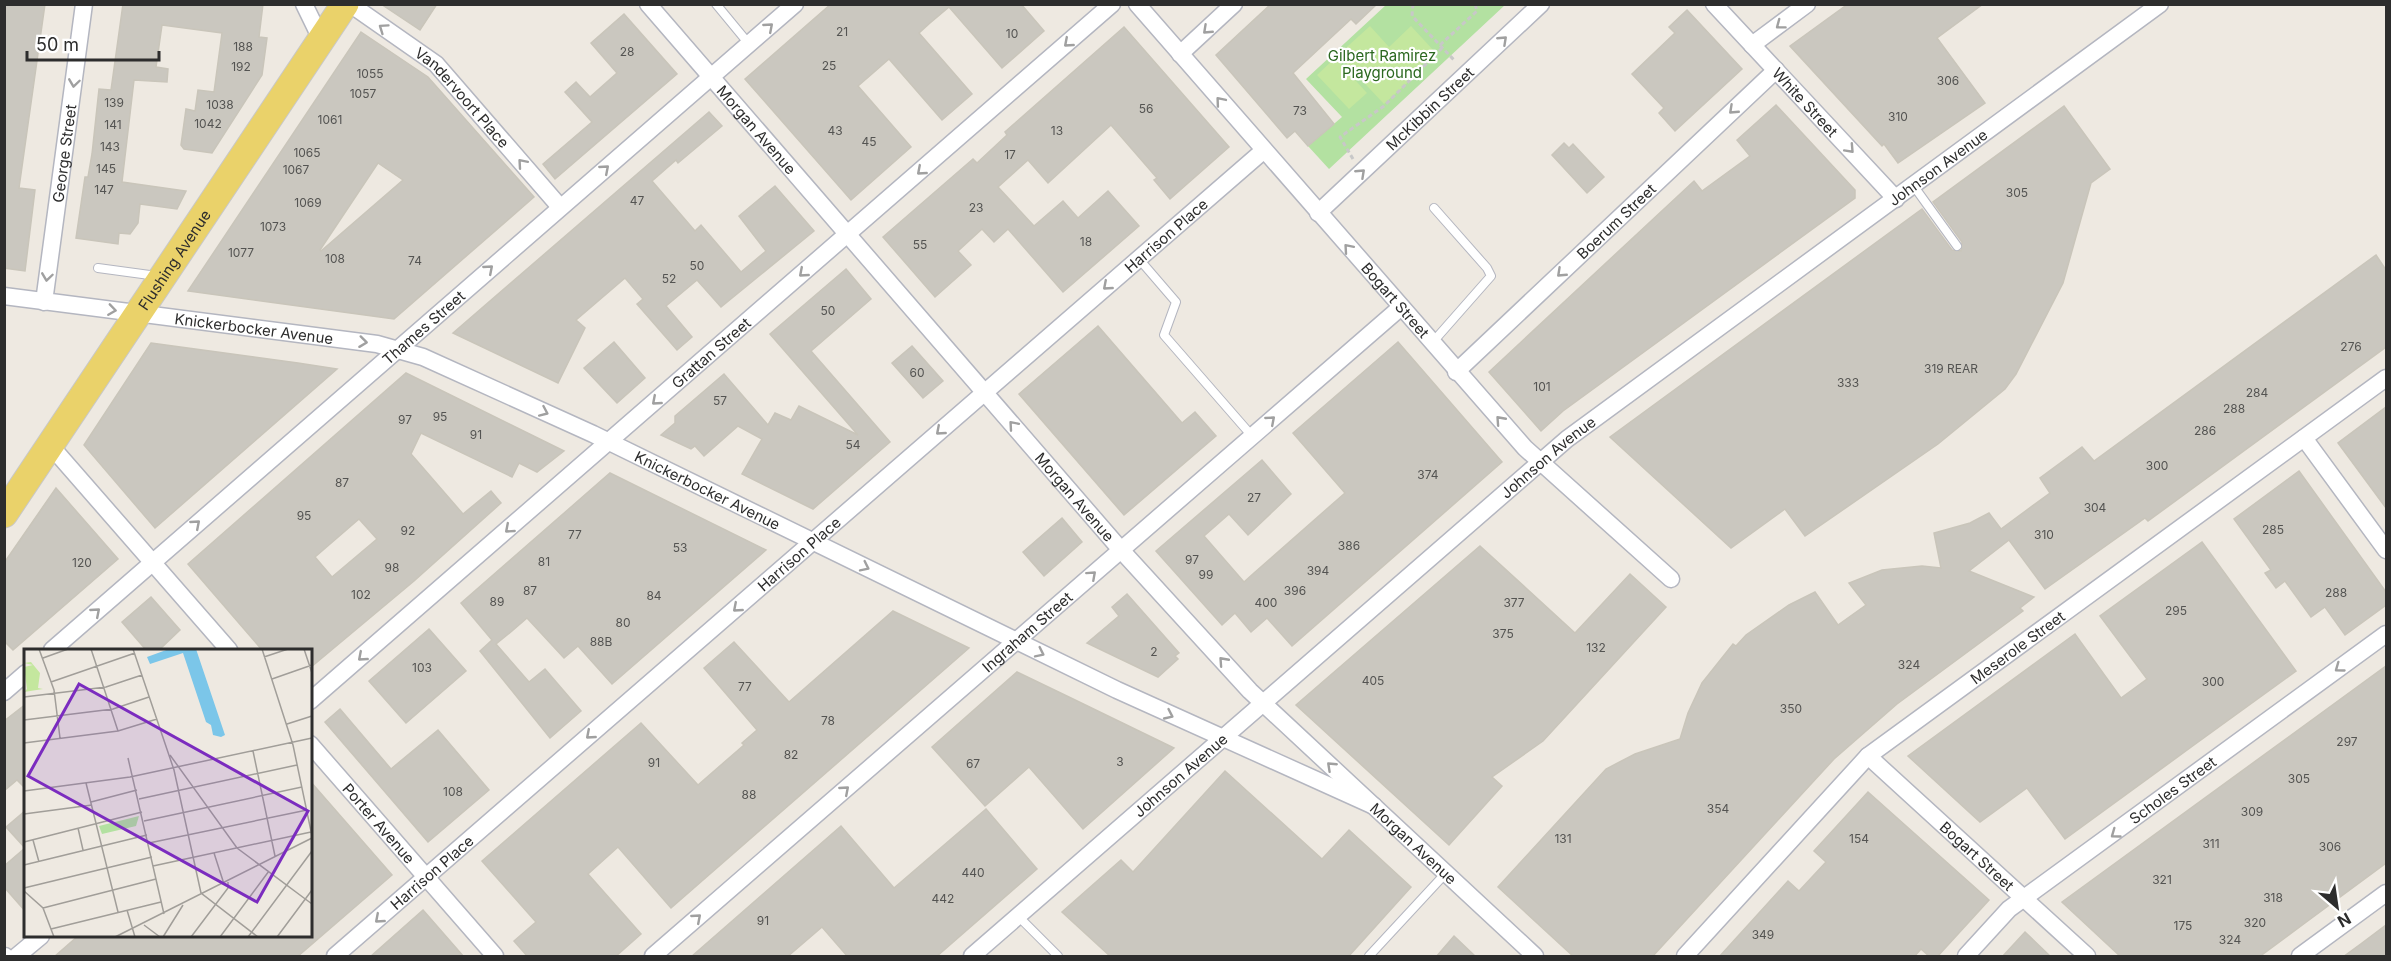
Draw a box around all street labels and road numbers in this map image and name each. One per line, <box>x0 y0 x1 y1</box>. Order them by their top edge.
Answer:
street label: Vandervoort Place <box>411 43 514 152</box>
street label: McKibbin Street <box>1382 63 1478 154</box>
street label: White Street <box>1769 64 1842 140</box>
street label: Morgan Avenue <box>713 81 800 178</box>
street label: George Street <box>48 103 80 204</box>
street label: Johnson Avenue <box>1885 124 1991 210</box>
street label: Boerum Street <box>1572 179 1660 263</box>
street label: Harrison Place <box>1120 194 1211 276</box>
street label: Flushing Avenue <box>134 206 214 313</box>
street label: Bogart Street <box>1358 258 1434 342</box>
street label: Thames Street <box>378 286 469 368</box>
street label: Knickerbocker Avenue <box>174 309 334 348</box>
street label: Grattan Street <box>667 313 754 392</box>
street label: Johnson Avenue <box>1496 412 1599 502</box>
street label: Knickerbocker Avenue <box>632 446 783 534</box>
street label: Morgan Avenue <box>1031 448 1119 545</box>
street label: Harrison Place <box>753 512 844 595</box>
street label: Ingraham Street <box>978 587 1076 676</box>
street label: Meserole Street <box>1966 606 2068 688</box>
street label: Johnson Avenue <box>1130 729 1231 821</box>
street label: Scholes Street <box>2125 752 2220 828</box>
street label: Porter Avenue <box>339 779 419 867</box>
street label: Morgan Avenue <box>1366 798 1461 888</box>
street label: Bogart Street <box>1936 817 2018 895</box>
street label: Harrison Place <box>386 831 477 913</box>

